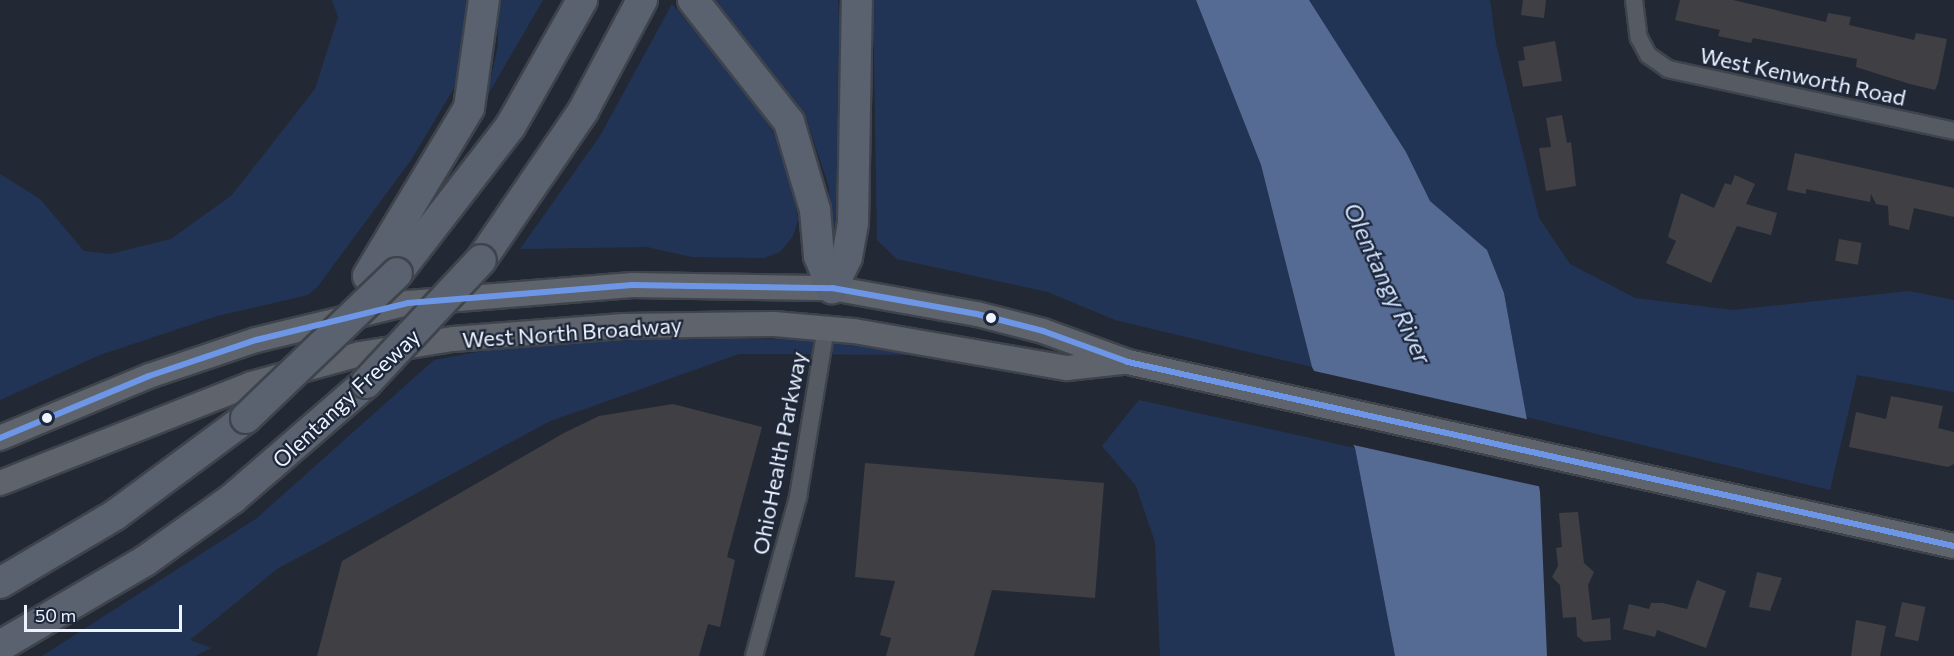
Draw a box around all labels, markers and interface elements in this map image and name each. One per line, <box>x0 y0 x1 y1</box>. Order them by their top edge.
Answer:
street label: West Kenworth Road <box>1698 41 1908 111</box>
water label: Olentangy River <box>1338 198 1438 368</box>
street label: West North Broadway <box>461 311 683 353</box>
unlabelled marker <box>985 312 997 324</box>
street label: Olentangy Freeway <box>267 323 425 473</box>
street label: OhioHealth Parkway <box>746 349 812 557</box>
unlabelled marker <box>41 412 53 424</box>
scale bar <box>27 593 184 631</box>
text: 50 m <box>35 604 76 626</box>

